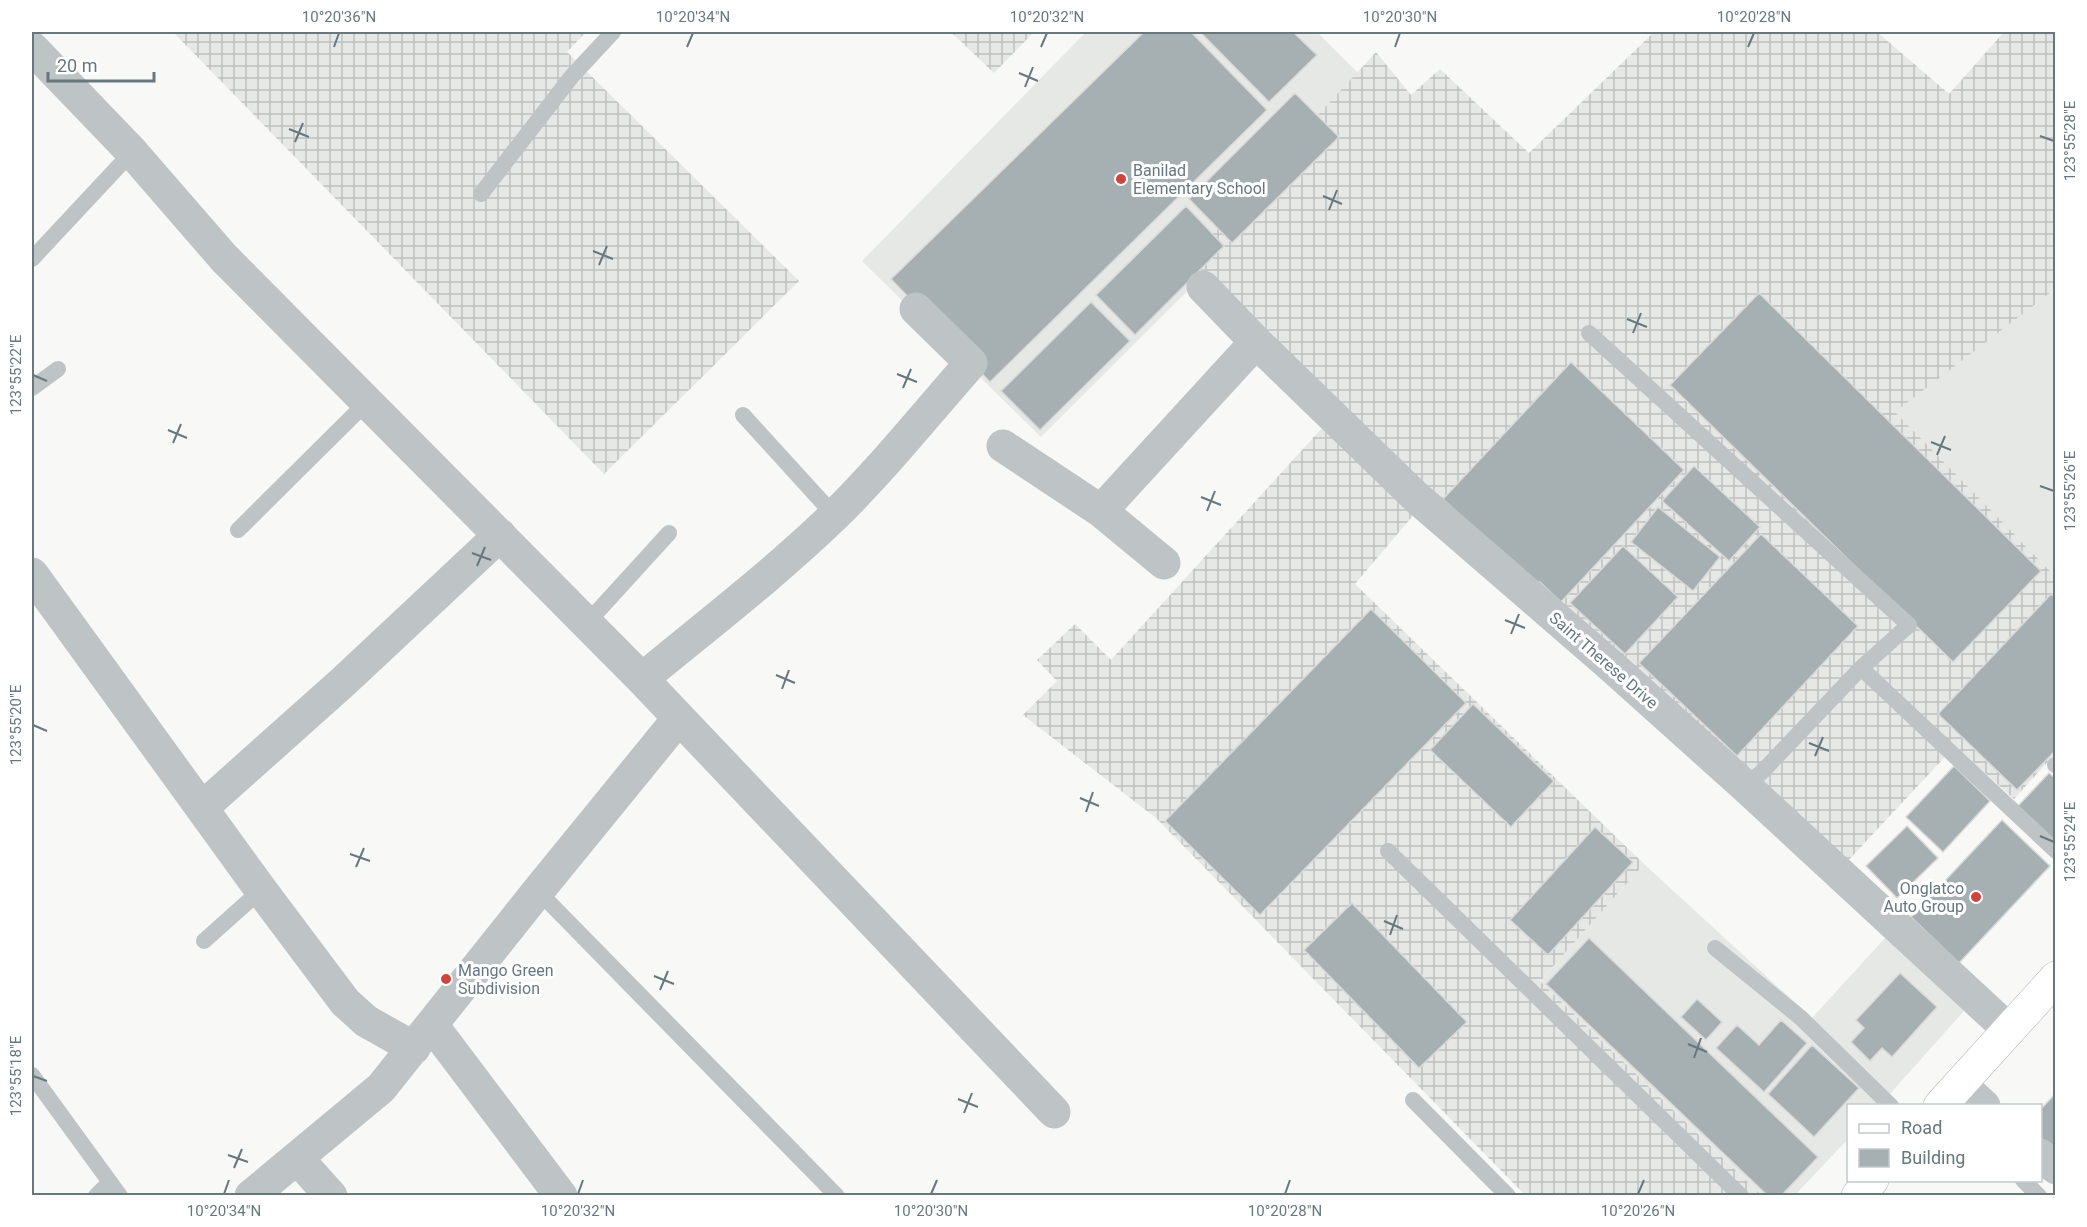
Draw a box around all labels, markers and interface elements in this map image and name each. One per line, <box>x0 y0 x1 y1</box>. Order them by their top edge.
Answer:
text: 10°20'36"N <box>302 8 376 26</box>
text: 10°20'34"N <box>656 8 730 26</box>
text: 10°20'32"N <box>1010 8 1084 26</box>
text: 10°20'30"N <box>1363 8 1437 26</box>
text: 10°20'28"N <box>1717 8 1791 26</box>
scale bar <box>48 45 154 83</box>
text: 20 m <box>57 55 97 76</box>
text: 123°55'28"E <box>2061 100 2079 181</box>
place label: Banilad Elementary School <box>1133 161 1266 198</box>
marker: Banilad Elementary School <box>1114 172 1128 186</box>
text: 123°55'22"E <box>7 334 25 415</box>
text: 123°55'26"E <box>2061 450 2079 531</box>
street label: Saint Therese Drive <box>1546 608 1662 713</box>
text: 123°55'20"E <box>7 684 25 765</box>
text: 123°55'24"E <box>2061 801 2079 882</box>
place label: Onglatco Auto Group <box>1884 879 1964 916</box>
marker: Onglatco Auto Group <box>1969 890 1983 904</box>
place label: Mango Green Subdivision <box>458 961 554 998</box>
marker: Mango Green Subdivision <box>439 972 453 986</box>
text: 123°55'18"E <box>7 1035 25 1116</box>
legend <box>1847 1104 2042 1182</box>
text: Road <box>1901 1117 1942 1138</box>
text: Building <box>1901 1147 1965 1168</box>
text: 10°20'34"N <box>187 1202 261 1220</box>
text: 10°20'32"N <box>541 1202 615 1220</box>
text: 10°20'30"N <box>894 1202 968 1220</box>
text: 10°20'28"N <box>1248 1202 1322 1220</box>
text: 10°20'26"N <box>1601 1202 1675 1220</box>

